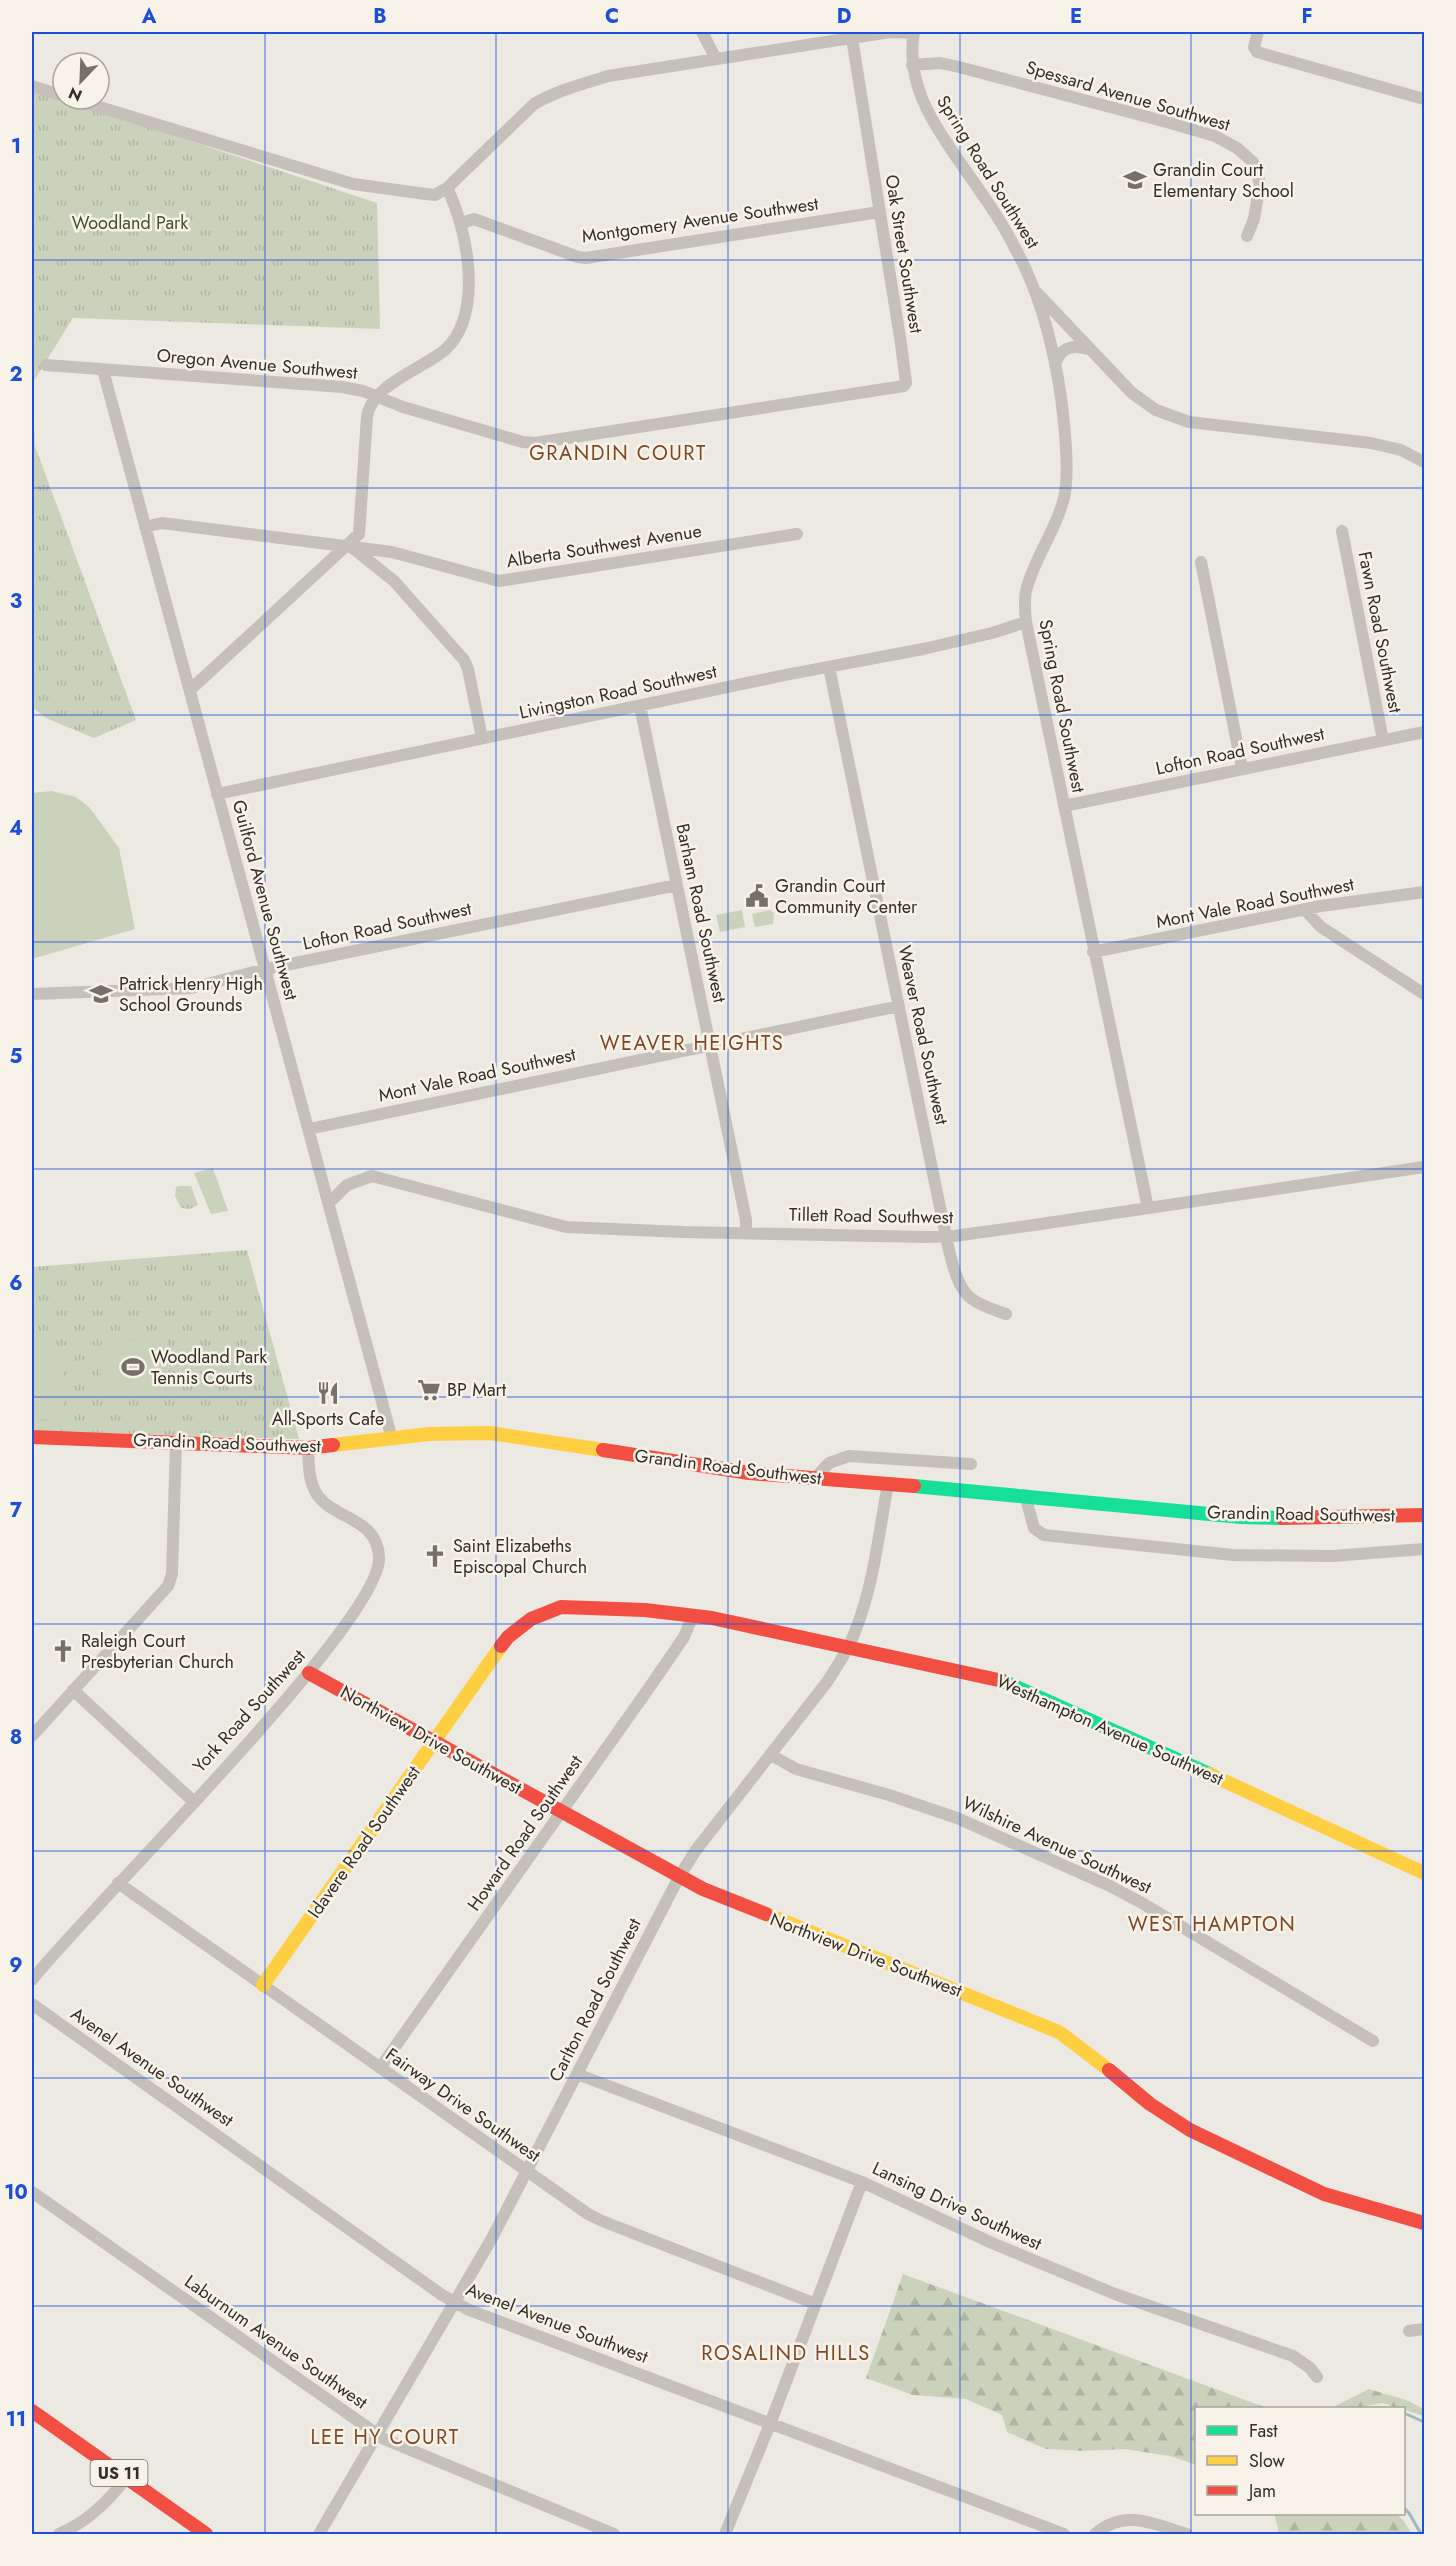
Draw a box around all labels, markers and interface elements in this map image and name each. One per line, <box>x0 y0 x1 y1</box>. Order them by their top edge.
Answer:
text: A <box>141 2 157 31</box>
text: B <box>373 2 387 31</box>
text: C <box>605 2 619 31</box>
text: D <box>837 2 851 31</box>
text: E <box>1070 2 1082 31</box>
text: F <box>1301 2 1313 31</box>
north arrow <box>51 51 111 111</box>
street label: Spessard Avenue Southwest <box>1023 54 1234 138</box>
text: N <box>65 81 86 107</box>
street label: Spring Road Southwest <box>930 91 1046 254</box>
text: 1 <box>11 132 21 161</box>
place label: Grandin Court Elementary School <box>1153 157 1294 204</box>
school or university icon: Grandin Court Elementary School <box>1122 167 1148 193</box>
street label: Oak Street Southwest <box>879 173 929 336</box>
street label: Montgomery Avenue Southwest <box>580 190 821 249</box>
park label: Woodland Park <box>72 210 188 236</box>
street label: Oregon Avenue Southwest <box>156 342 359 386</box>
text: 2 <box>9 360 23 389</box>
district label: GRANDIN COURT <box>529 439 707 468</box>
street label: Alberta Southwest Avenue <box>505 518 703 574</box>
street label: Fawn Road Southwest <box>1352 549 1409 716</box>
text: 3 <box>10 587 22 616</box>
street label: Spring Road Southwest <box>1032 617 1092 796</box>
street label: Livingston Road Southwest <box>517 658 720 726</box>
street label: Lofton Road Southwest <box>1153 720 1327 782</box>
street label: Guilford Avenue Southwest <box>226 797 304 1004</box>
text: 4 <box>9 814 23 843</box>
street label: Barham Road Southwest <box>669 821 733 1006</box>
street label: Mont Vale Road Southwest <box>1154 871 1357 935</box>
place label: Grandin Court Community Center <box>775 873 918 920</box>
public building icon: Grandin Court Community Center <box>744 883 770 909</box>
street label: Lofton Road Southwest <box>300 895 474 957</box>
street label: Weaver Road Southwest <box>891 943 955 1128</box>
place label: Patrick Henry High School Grounds <box>119 971 263 1018</box>
school or university icon: Patrick Henry High School Grounds <box>88 981 114 1007</box>
district label: WEAVER HEIGHTS <box>600 1029 784 1058</box>
street label: Mont Vale Road Southwest <box>376 1041 579 1109</box>
text: 5 <box>10 1042 23 1071</box>
street label: Tillett Road Southwest <box>789 1202 954 1230</box>
text: 6 <box>9 1269 23 1298</box>
place label: Woodland Park Tennis Courts <box>151 1344 267 1391</box>
sports icon: Woodland Park Tennis Courts <box>120 1354 146 1380</box>
supermarket icon: BP Mart <box>416 1377 442 1403</box>
place label: BP Mart <box>447 1377 507 1403</box>
restaurant icon: All-Sports Cafe <box>315 1380 341 1406</box>
place label: All-Sports Cafe <box>272 1406 384 1432</box>
street label: Grandin Road Southwest <box>133 1427 322 1459</box>
street label: Grandin Road Southwest <box>633 1443 823 1491</box>
text: 7 <box>10 1496 23 1525</box>
street label: Grandin Road Southwest <box>1207 1499 1396 1529</box>
place label: Saint Elizabeths Episcopal Church <box>453 1533 587 1580</box>
church icon: Saint Elizabeths Episcopal Church <box>422 1543 448 1569</box>
place label: Raleigh Court Presbyterian Church <box>81 1628 234 1675</box>
church icon: Raleigh Court Presbyterian Church <box>50 1638 76 1664</box>
street label: York Road Southwest <box>187 1643 312 1778</box>
street label: Westhampton Avenue Southwest <box>992 1668 1228 1792</box>
street label: Northview Drive Southwest <box>336 1679 527 1801</box>
text: 8 <box>10 1723 22 1752</box>
street label: Howard Road Southwest <box>461 1749 589 1916</box>
street label: Idavere Road Southwest <box>302 1760 427 1923</box>
street label: Wilshire Avenue Southwest <box>958 1790 1156 1901</box>
street label: Northview Drive Southwest <box>766 1906 966 2004</box>
district label: WEST HAMPTON <box>1128 1910 1296 1939</box>
street label: Carlton Road Southwest <box>543 1913 648 2086</box>
text: 9 <box>9 1951 23 1980</box>
street label: Avenel Avenue Southwest <box>65 2001 239 2133</box>
street label: Fairway Drive Southwest <box>380 2042 546 2169</box>
street label: Lansing Drive Southwest <box>868 2155 1047 2257</box>
text: 10 <box>4 2178 28 2207</box>
street label: Laburnum Avenue Southwest <box>179 2269 373 2416</box>
street label: Avenel Avenue Southwest <box>462 2276 653 2370</box>
district label: ROSALIND HILLS <box>701 2339 871 2368</box>
text: 11 <box>6 2405 26 2434</box>
legend <box>1195 2407 1405 2515</box>
text: Fast <box>1249 2418 1278 2444</box>
district label: LEE HY COURT <box>310 2423 460 2452</box>
text: Slow <box>1249 2448 1286 2474</box>
road number: US 11 <box>90 2460 148 2486</box>
text: Jam <box>1247 2478 1276 2504</box>

